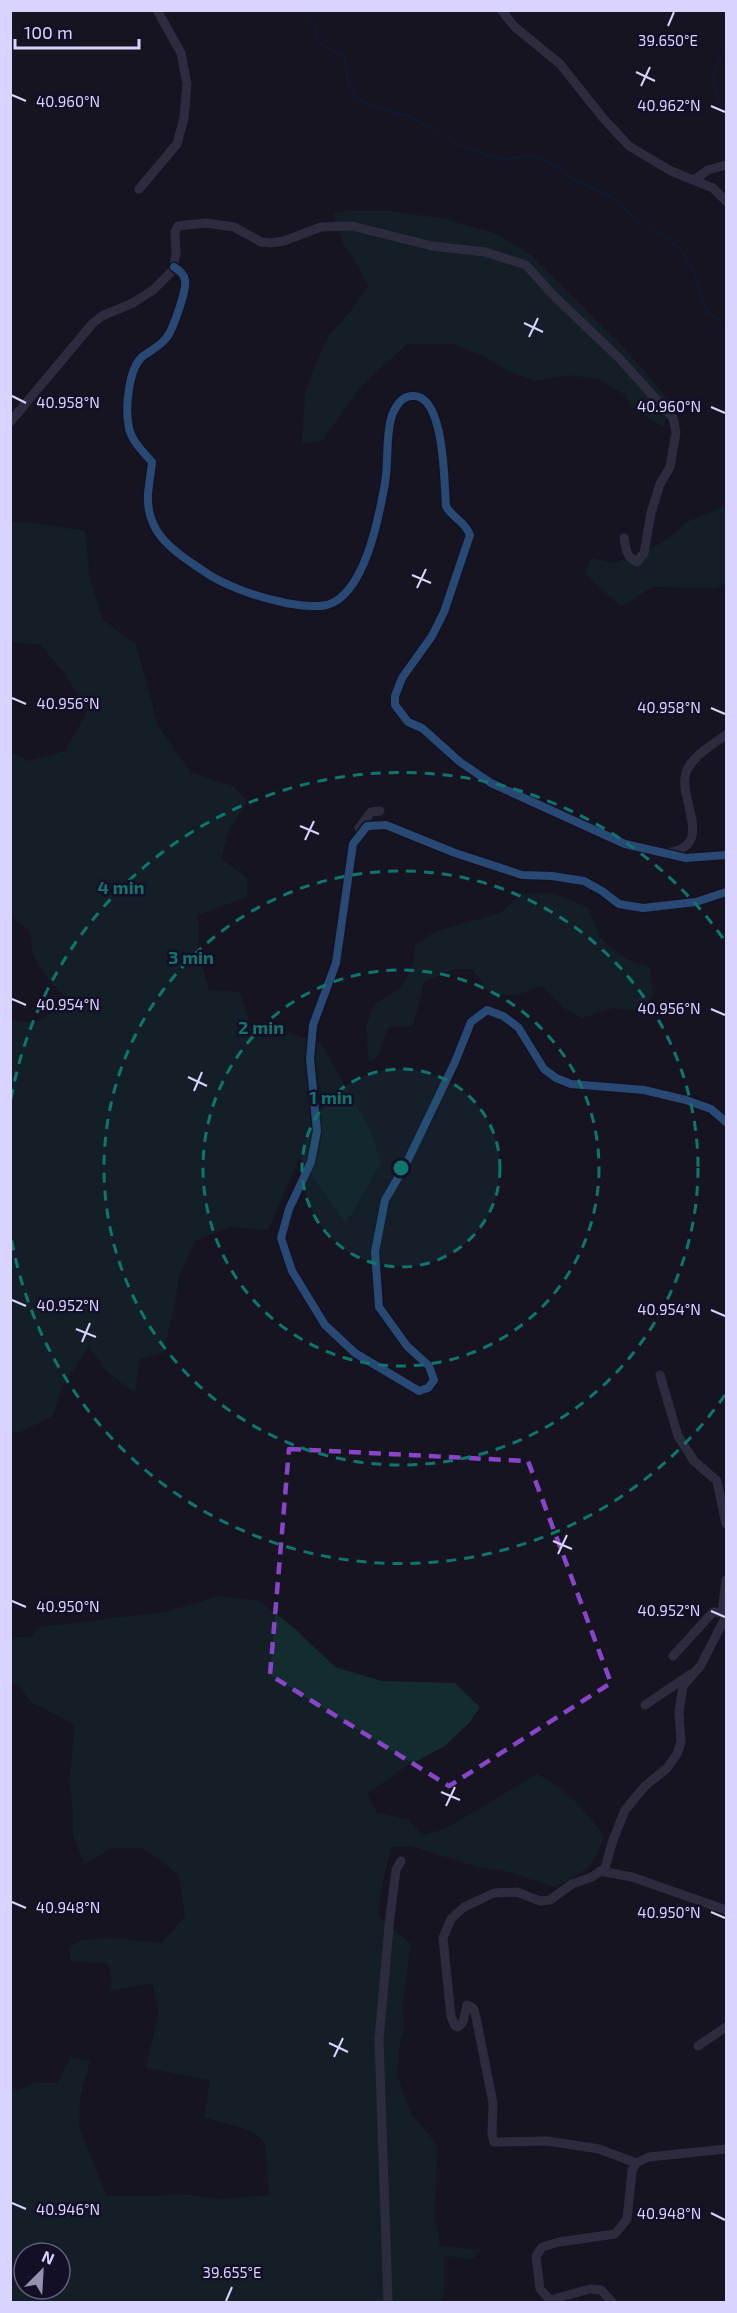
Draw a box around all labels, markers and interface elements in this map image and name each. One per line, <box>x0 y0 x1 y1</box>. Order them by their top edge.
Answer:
scale bar <box>15 12 140 50</box>
text: 100 m <box>24 21 73 43</box>
text: 39.650°E <box>638 31 698 49</box>
text: 40.960°N <box>36 92 100 110</box>
text: 40.962°N <box>637 96 701 114</box>
text: 40.958°N <box>36 393 100 411</box>
text: 40.960°N <box>637 397 701 415</box>
text: 40.956°N <box>37 694 99 712</box>
text: 40.958°N <box>637 698 701 716</box>
text: 4 min <box>98 876 145 898</box>
text: 3 min <box>168 946 214 968</box>
text: 40.954°N <box>36 995 100 1013</box>
text: 40.956°N <box>638 999 700 1017</box>
text: 2 min <box>238 1016 284 1038</box>
text: 1 min <box>309 1086 353 1108</box>
centre of rings <box>391 1158 411 1178</box>
text: 40.952°N <box>37 1296 99 1314</box>
text: 40.954°N <box>637 1300 701 1318</box>
text: 40.950°N <box>36 1597 100 1615</box>
text: 40.952°N <box>638 1601 700 1619</box>
text: 40.948°N <box>36 1898 100 1916</box>
text: 40.950°N <box>637 1903 701 1921</box>
text: 40.946°N <box>36 2200 100 2218</box>
text: 40.948°N <box>637 2204 701 2222</box>
north arrow <box>12 2241 72 2301</box>
text: N <box>39 2246 57 2268</box>
text: 39.655°E <box>203 2263 261 2281</box>

